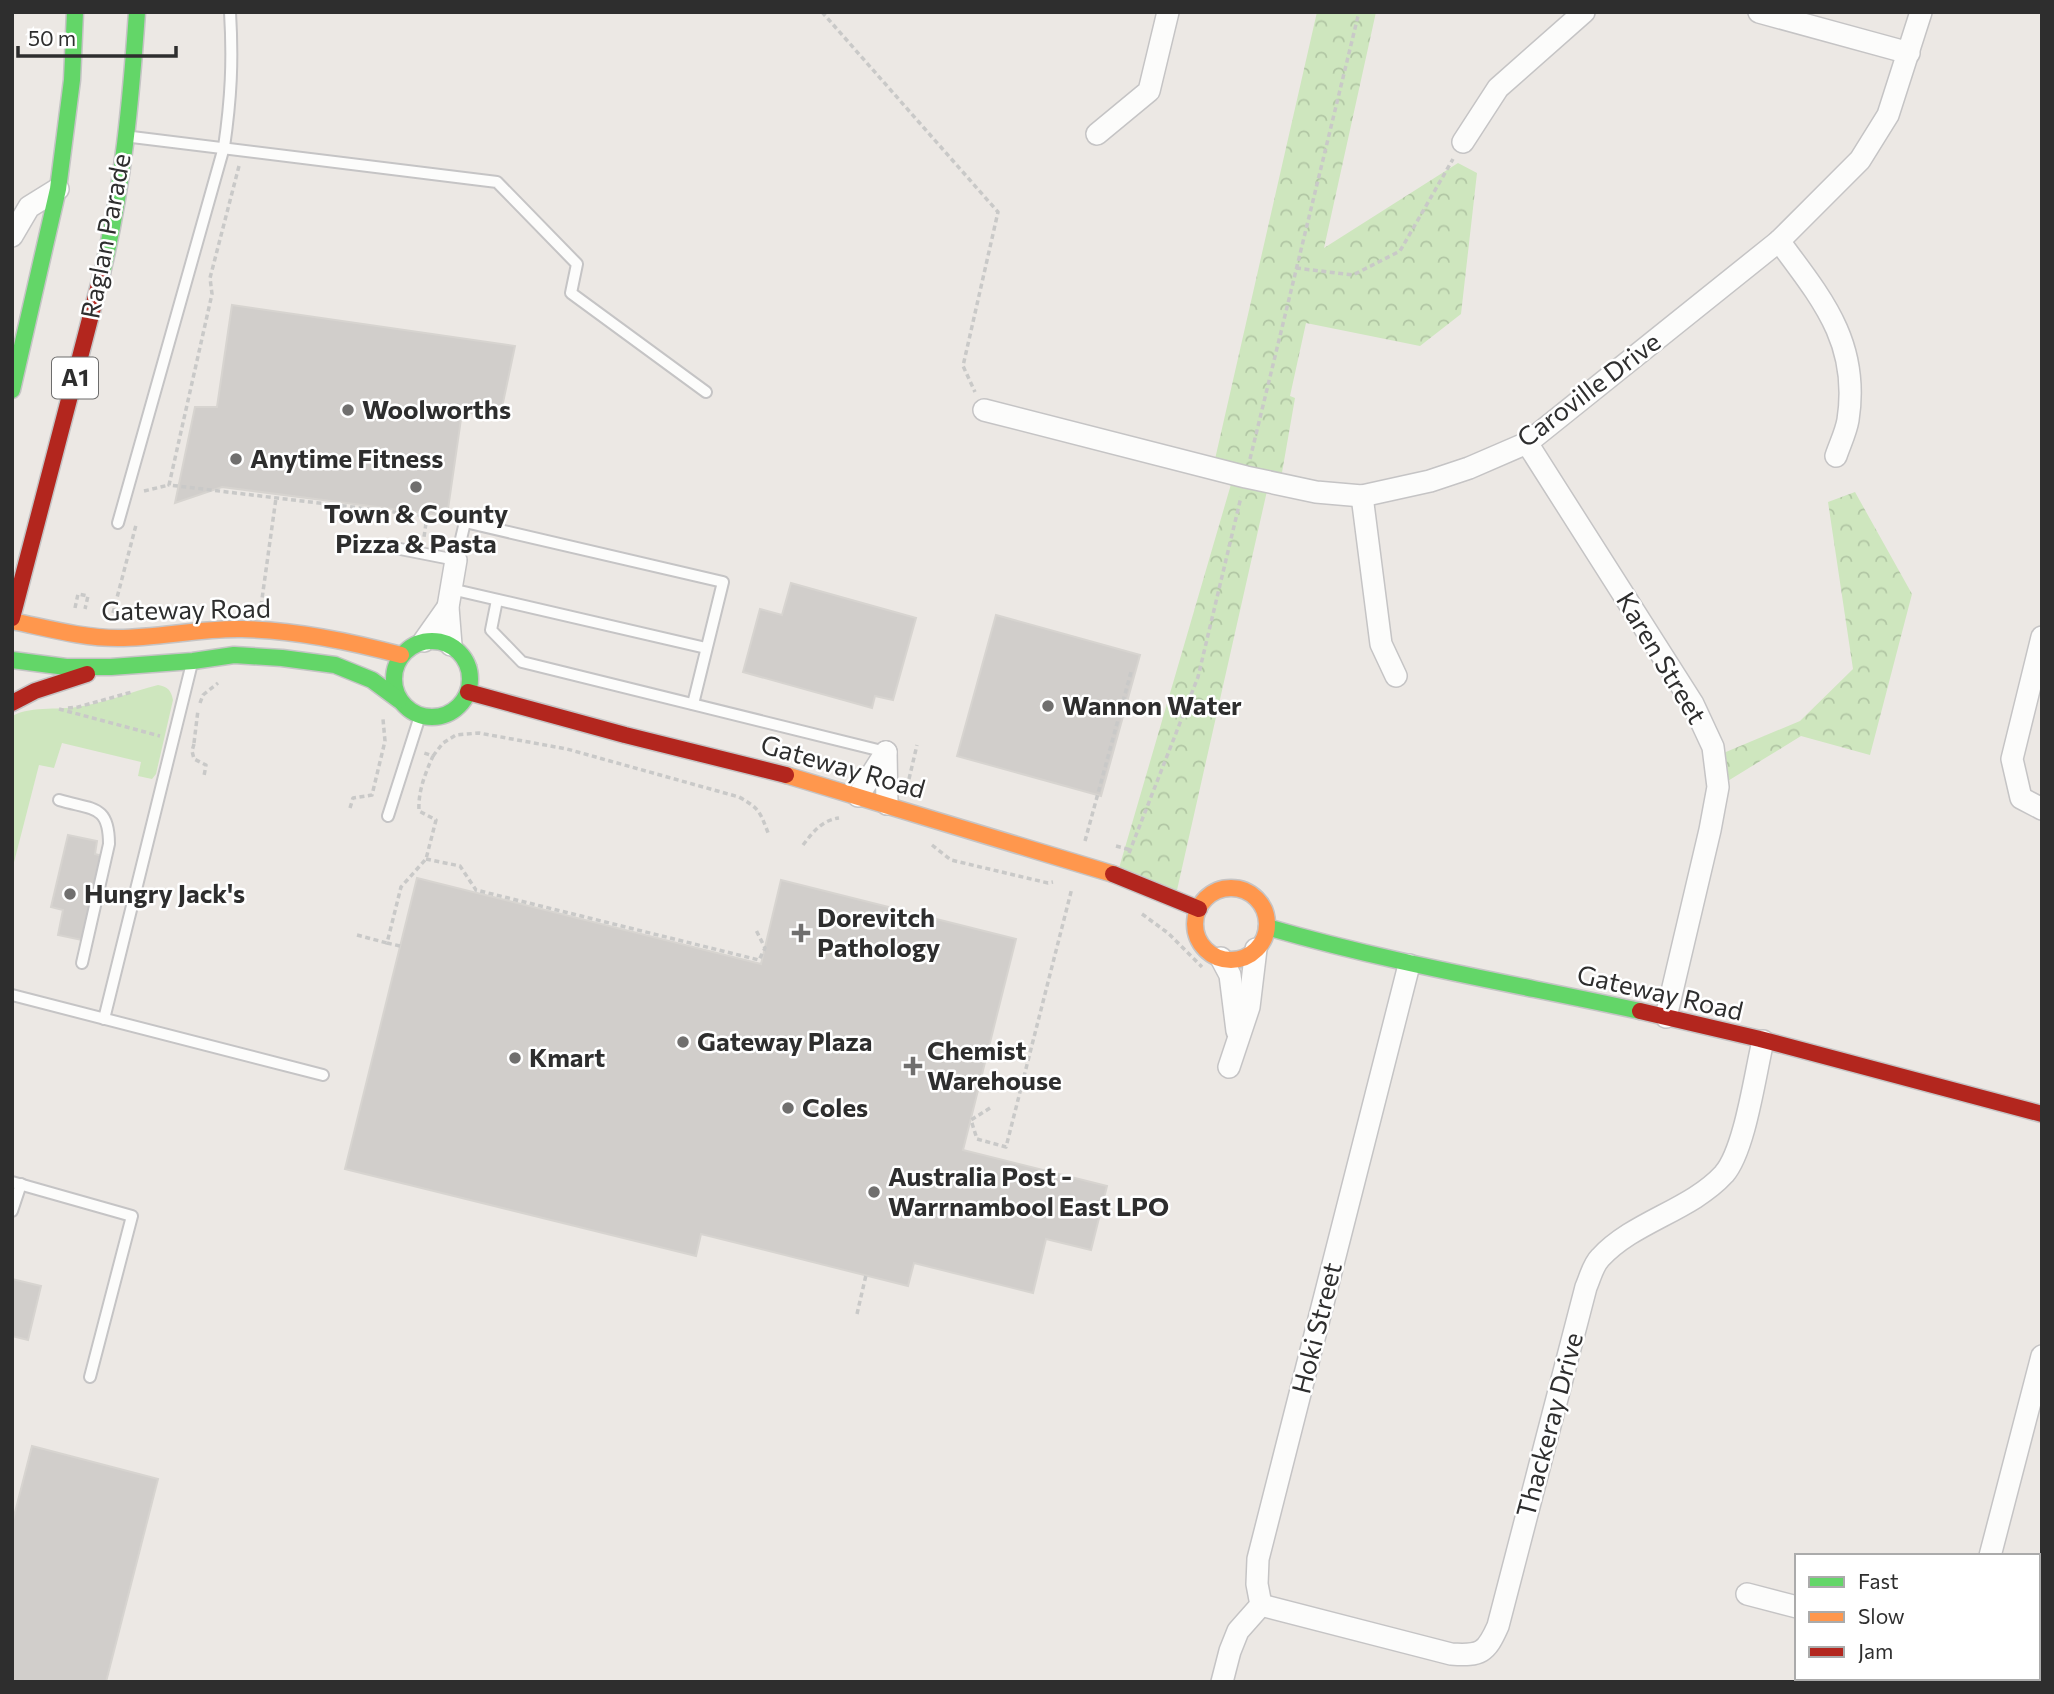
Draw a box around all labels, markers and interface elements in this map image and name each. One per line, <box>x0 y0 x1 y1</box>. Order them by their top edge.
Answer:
scale bar <box>18 14 175 58</box>
text: 50 m <box>28 25 76 50</box>
street label: Raglan Parade <box>73 151 136 321</box>
street label: Caroville Drive <box>1510 325 1666 453</box>
road number: A1 <box>52 358 98 398</box>
place label: Woolworths <box>362 393 511 424</box>
marker: Woolworths <box>340 402 356 418</box>
place label: Anytime Fitness <box>250 442 443 473</box>
marker: Anytime Fitness <box>228 451 244 467</box>
marker: Town & County Pizza & Pasta <box>408 479 424 495</box>
place label: Town & County Pizza & Pasta <box>324 497 508 558</box>
street label: Karen Street <box>1611 586 1714 729</box>
street label: Gateway Road <box>101 592 271 625</box>
place label: Wannon Water <box>1062 689 1242 720</box>
marker: Wannon Water <box>1040 698 1056 714</box>
street label: Gateway Road <box>758 727 929 804</box>
place label: Hungry Jack's <box>84 877 245 908</box>
marker: Hungry Jack's <box>62 886 78 902</box>
place label: Dorevitch Pathology <box>817 901 940 962</box>
marker: Dorevitch Pathology <box>791 923 811 943</box>
street label: Gateway Road <box>1574 957 1746 1026</box>
place label: Gateway Plaza <box>697 1025 873 1056</box>
marker: Gateway Plaza <box>675 1034 691 1050</box>
place label: Chemist Warehouse <box>927 1034 1062 1095</box>
place label: Kmart <box>529 1041 605 1072</box>
marker: Kmart <box>507 1050 523 1066</box>
marker: Chemist Warehouse <box>905 1058 921 1074</box>
place label: Coles <box>802 1091 868 1122</box>
marker: Coles <box>780 1100 796 1116</box>
place label: Australia Post - Warrnambool East LPO <box>888 1160 1169 1221</box>
marker: Australia Post - Warrnambool East LPO <box>866 1184 882 1200</box>
street label: Hoki Street <box>1284 1259 1347 1397</box>
street label: Thackeray Drive <box>1509 1329 1588 1520</box>
legend <box>1795 1554 2040 1680</box>
text: Fast <box>1858 1568 1899 1593</box>
text: Slow <box>1858 1603 1905 1628</box>
text: Jam <box>1858 1638 1893 1663</box>

